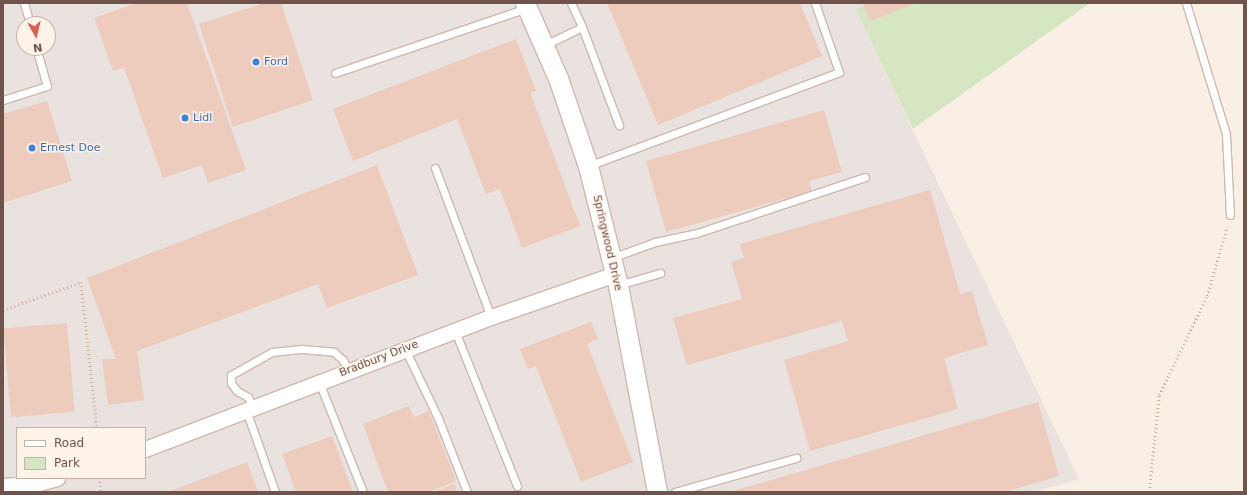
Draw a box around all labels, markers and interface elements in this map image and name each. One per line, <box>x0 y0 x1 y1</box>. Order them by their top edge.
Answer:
north arrow <box>16 16 56 56</box>
text: N <box>32 40 43 54</box>
place label: Ford <box>264 55 288 69</box>
marker: Ford <box>251 57 261 67</box>
place label: Lidl <box>193 111 212 125</box>
marker: Lidl <box>180 113 190 123</box>
place label: Ernest Doe <box>40 141 101 155</box>
marker: Ernest Doe <box>27 143 37 153</box>
street label: Springwood Drive <box>590 194 624 292</box>
street label: Bradbury Drive <box>338 338 420 380</box>
legend <box>16 427 146 479</box>
text: Road <box>54 436 84 450</box>
text: Park <box>54 456 80 470</box>

